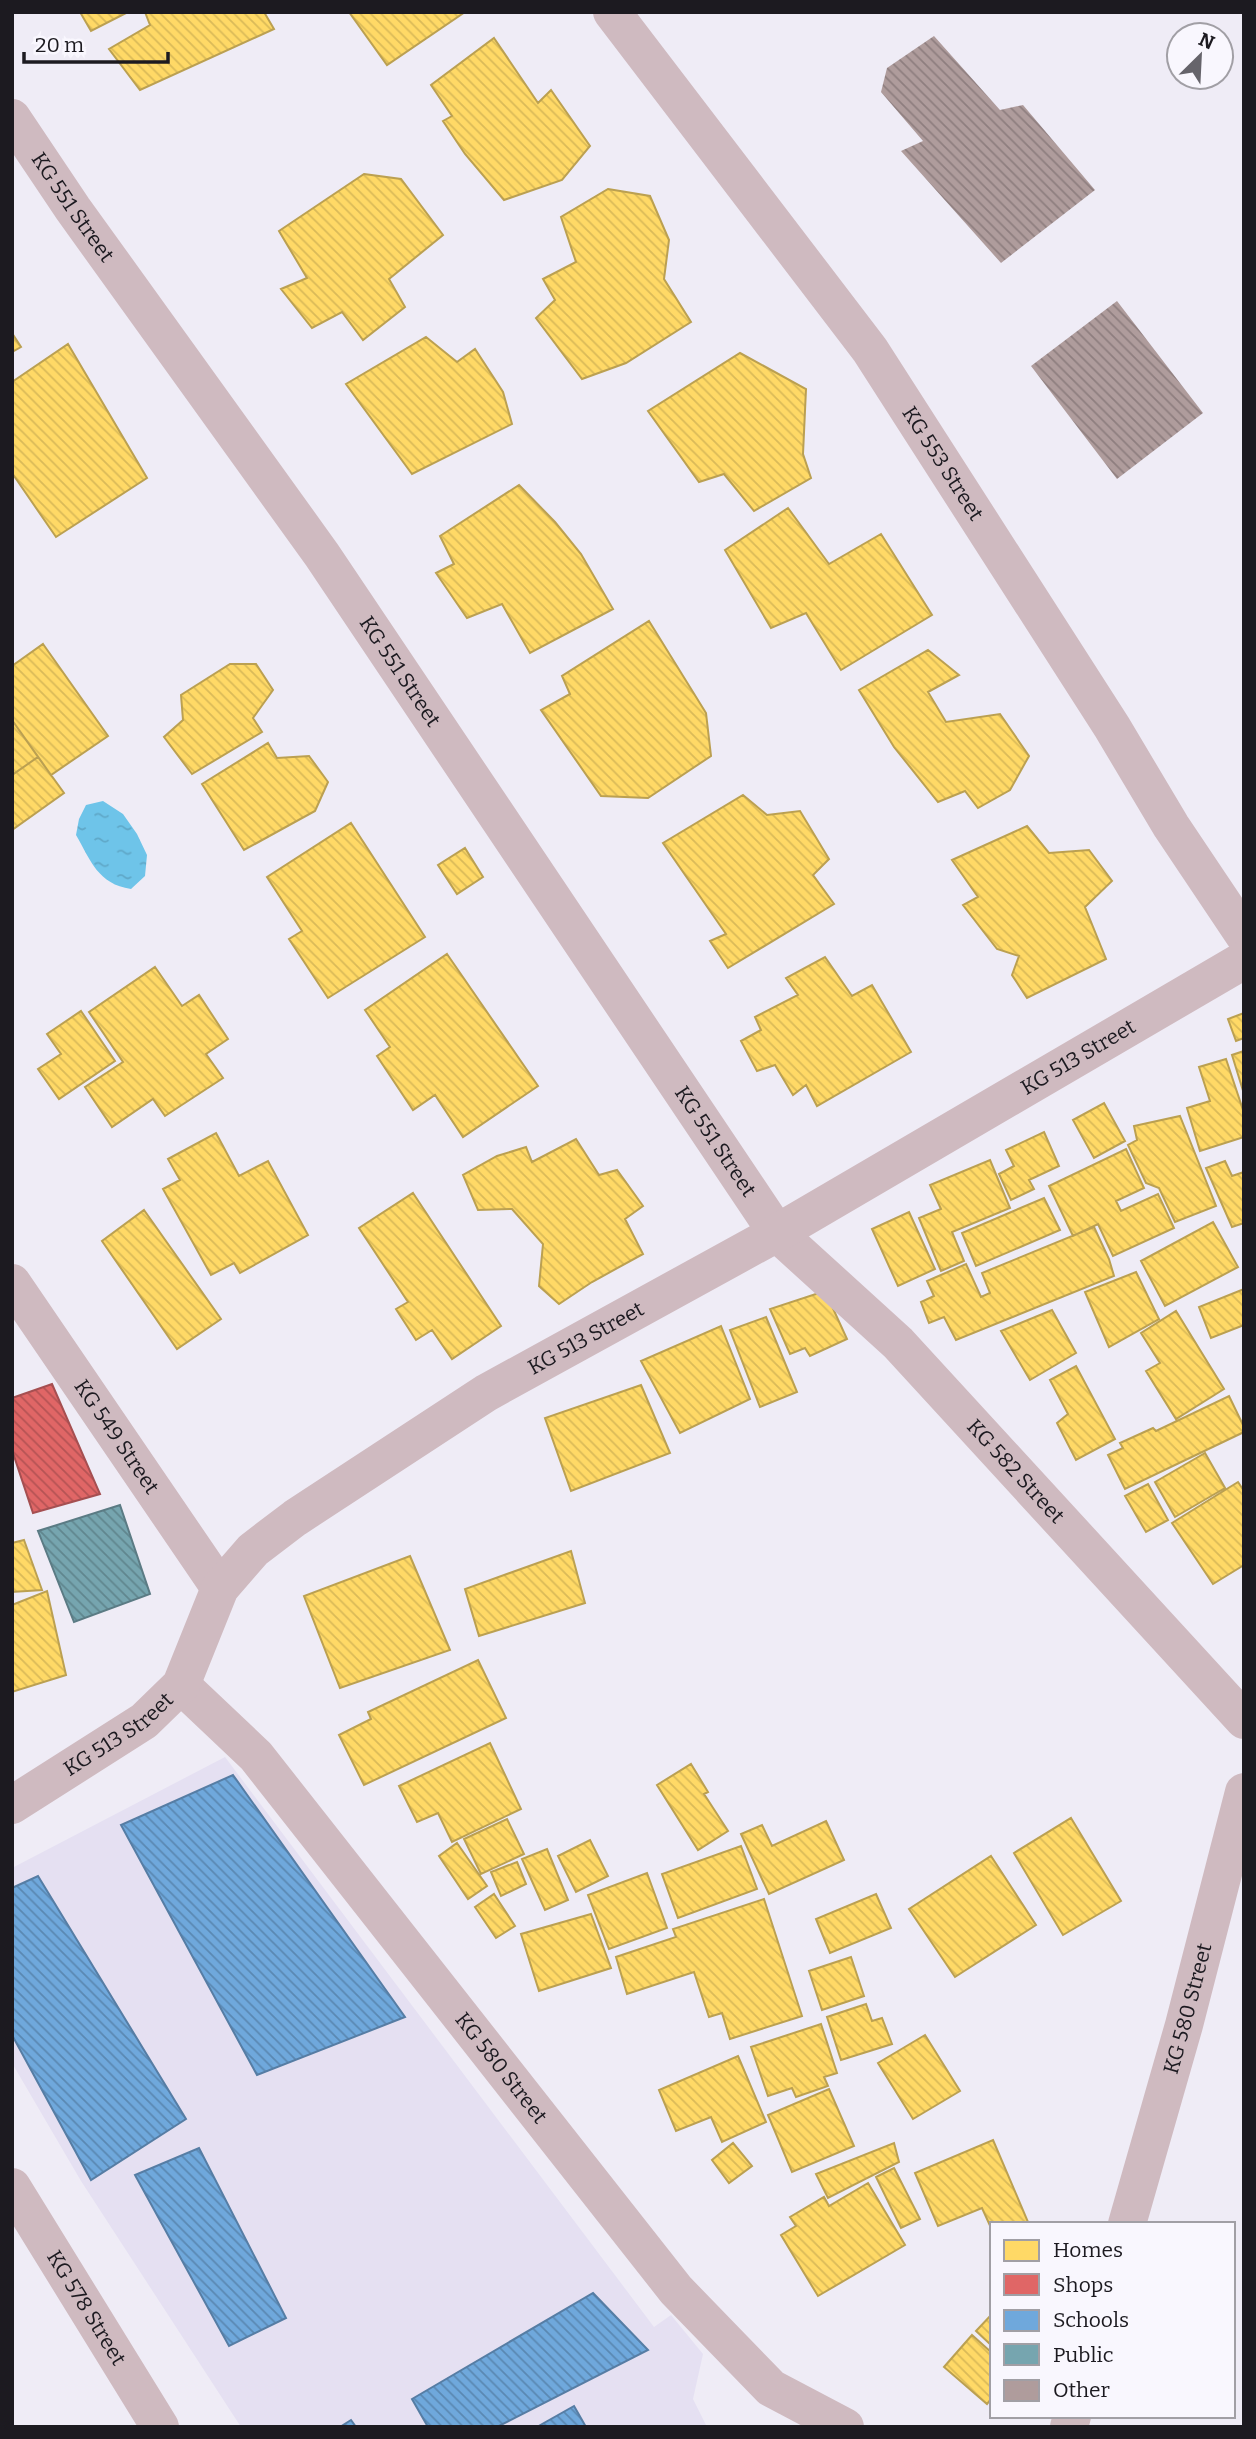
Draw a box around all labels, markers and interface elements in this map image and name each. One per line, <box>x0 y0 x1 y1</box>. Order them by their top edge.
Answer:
scale bar <box>24 21 168 65</box>
north arrow <box>1165 21 1235 91</box>
text: N <box>1195 27 1218 55</box>
text: 20 m <box>35 32 84 58</box>
street label: KG 551 Street <box>26 147 120 267</box>
street label: KG 553 Street <box>897 401 989 526</box>
street label: KG 551 Street <box>354 611 447 732</box>
street label: KG 513 Street <box>1016 1013 1141 1101</box>
street label: KG 551 Street <box>669 1081 762 1202</box>
street label: KG 513 Street <box>523 1296 649 1380</box>
street label: KG 549 Street <box>69 1375 165 1499</box>
street label: KG 582 Street <box>961 1414 1070 1529</box>
street label: KG 513 Street <box>59 1686 179 1782</box>
street label: KG 580 Street <box>1158 1940 1218 2077</box>
street label: KG 580 Street <box>450 2007 553 2129</box>
legend <box>990 2222 1235 2418</box>
text: Homes <box>1053 2237 1123 2263</box>
street label: KG 578 Street <box>41 2245 132 2371</box>
text: Shops <box>1053 2272 1113 2298</box>
text: Schools <box>1053 2307 1129 2333</box>
text: Public <box>1053 2342 1114 2368</box>
text: Other <box>1053 2377 1110 2403</box>

